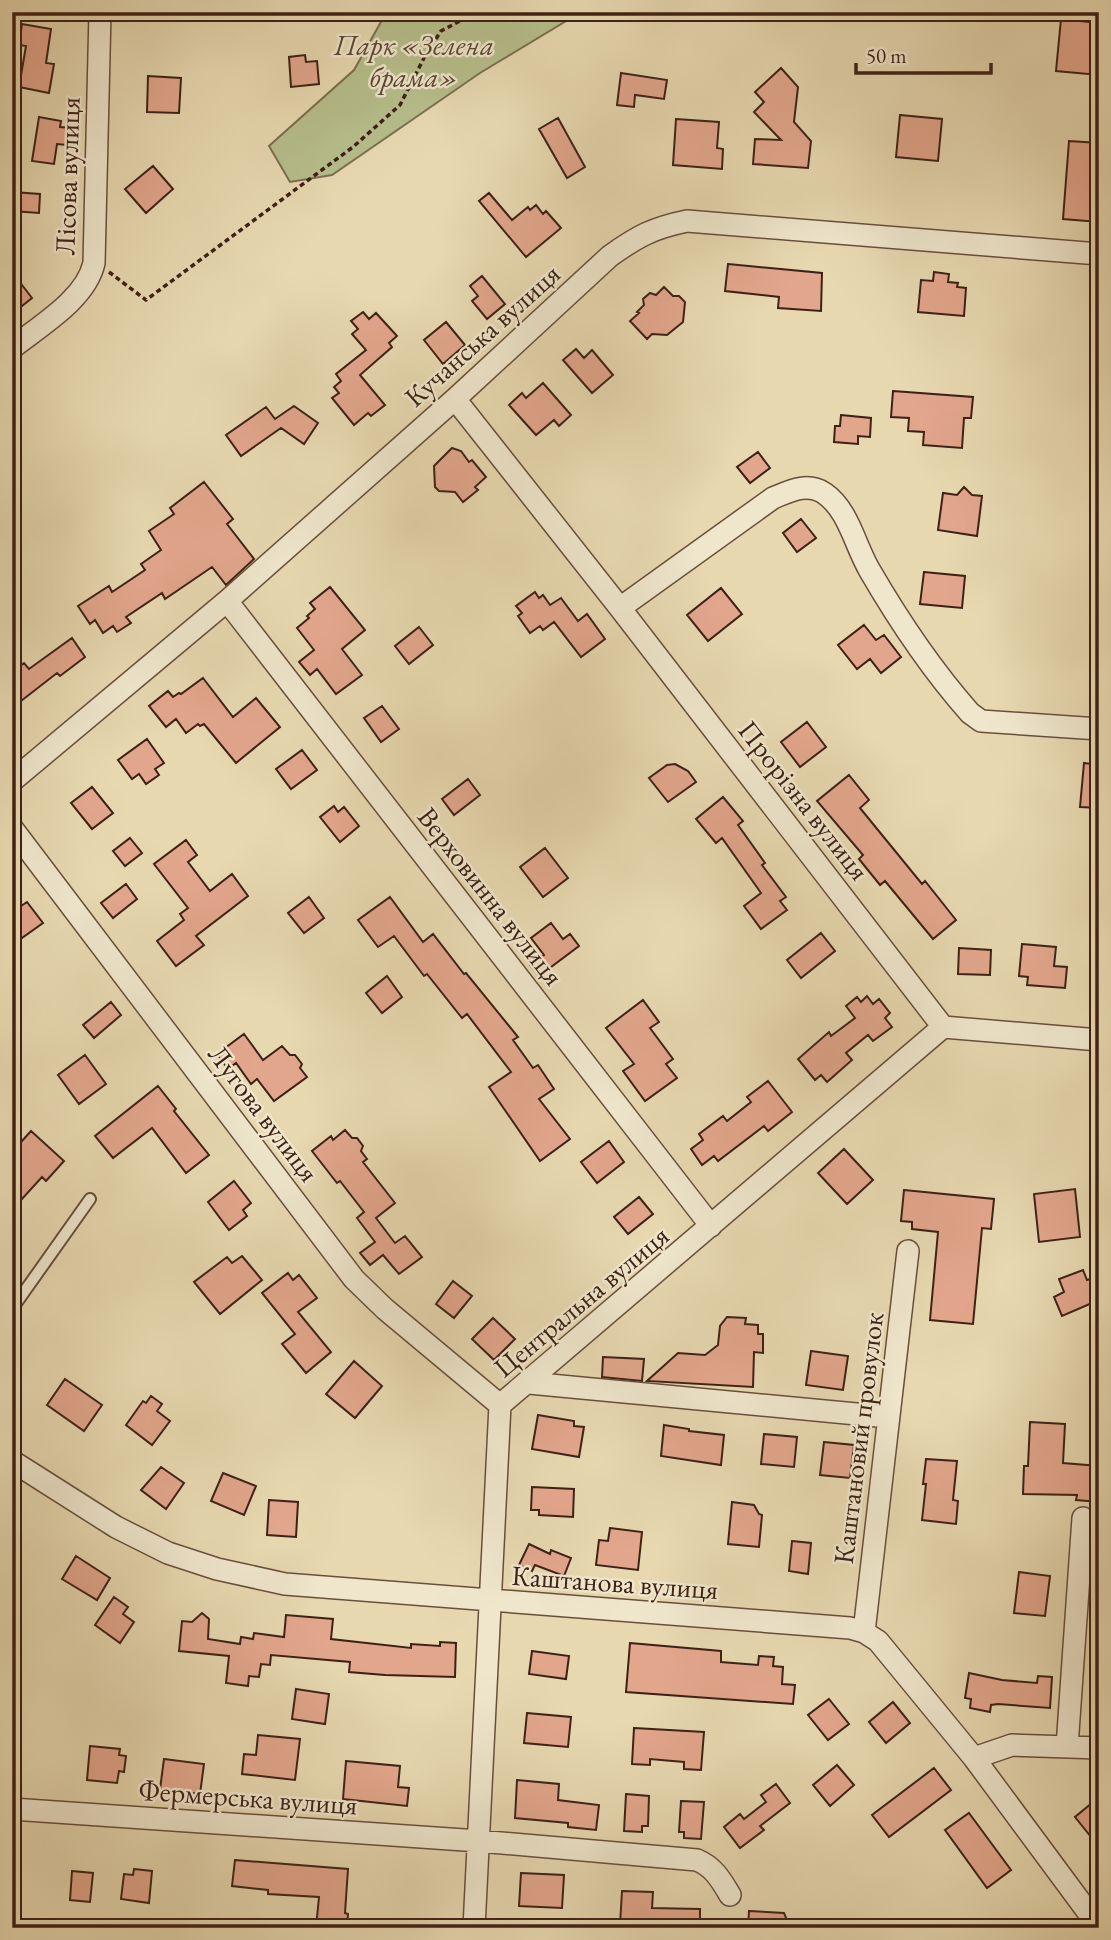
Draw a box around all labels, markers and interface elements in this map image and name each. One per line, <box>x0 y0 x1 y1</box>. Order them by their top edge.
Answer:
park label: Парк «Зелена брама» <box>333 27 494 95</box>
scale bar <box>856 32 990 76</box>
text: 50 m <box>866 42 907 69</box>
street label: Лісова вулиця <box>46 96 88 256</box>
street label: Кучанська вулиця <box>396 255 568 415</box>
street label: Прорізна вулиця <box>730 713 878 887</box>
street label: Верховинна вулиця <box>410 799 572 993</box>
street label: Лугова вулиця <box>201 1037 327 1189</box>
street label: Центральна вулиця <box>486 1217 676 1385</box>
street label: Каштановий провулок <box>825 1310 891 1566</box>
street label: Каштанова вулиця <box>511 1557 719 1607</box>
street label: Фермерська вулиця <box>137 1771 359 1823</box>

